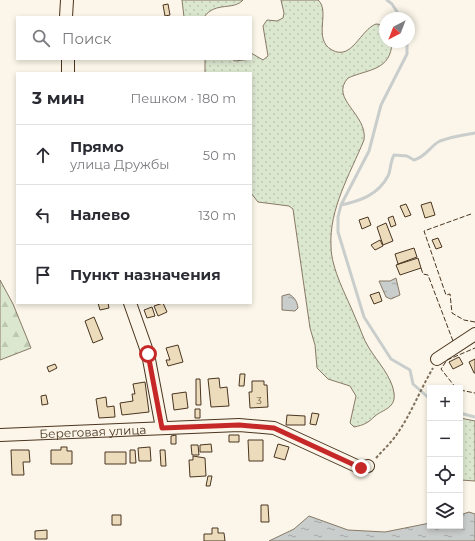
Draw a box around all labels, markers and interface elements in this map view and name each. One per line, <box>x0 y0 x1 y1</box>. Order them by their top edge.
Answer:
north arrow <box>379 12 415 48</box>
search box <box>16 16 252 60</box>
icon: search <box>30 27 52 49</box>
text: Поиск <box>62 29 111 48</box>
text: 3 мин <box>32 88 85 108</box>
text: Пешком · 180 m <box>130 90 236 106</box>
text: Прямо <box>70 137 124 156</box>
icon: ahead <box>32 144 54 166</box>
text: 50 m <box>203 147 236 163</box>
text: улица Дружбы <box>70 156 169 172</box>
icon: left <box>32 204 54 226</box>
text: Налево <box>70 205 130 224</box>
text: 130 m <box>198 207 236 223</box>
icon: arrive <box>32 264 54 286</box>
text: Пункт назначения <box>70 265 221 284</box>
route start <box>139 345 157 363</box>
map controls <box>427 385 463 529</box>
button: + <box>427 385 463 421</box>
house number: 3 <box>256 394 262 407</box>
street label: Береговая улица <box>39 421 147 441</box>
button: − <box>427 421 463 457</box>
button: locate <box>427 457 463 493</box>
route end <box>352 459 370 477</box>
button: layers <box>427 493 463 529</box>

